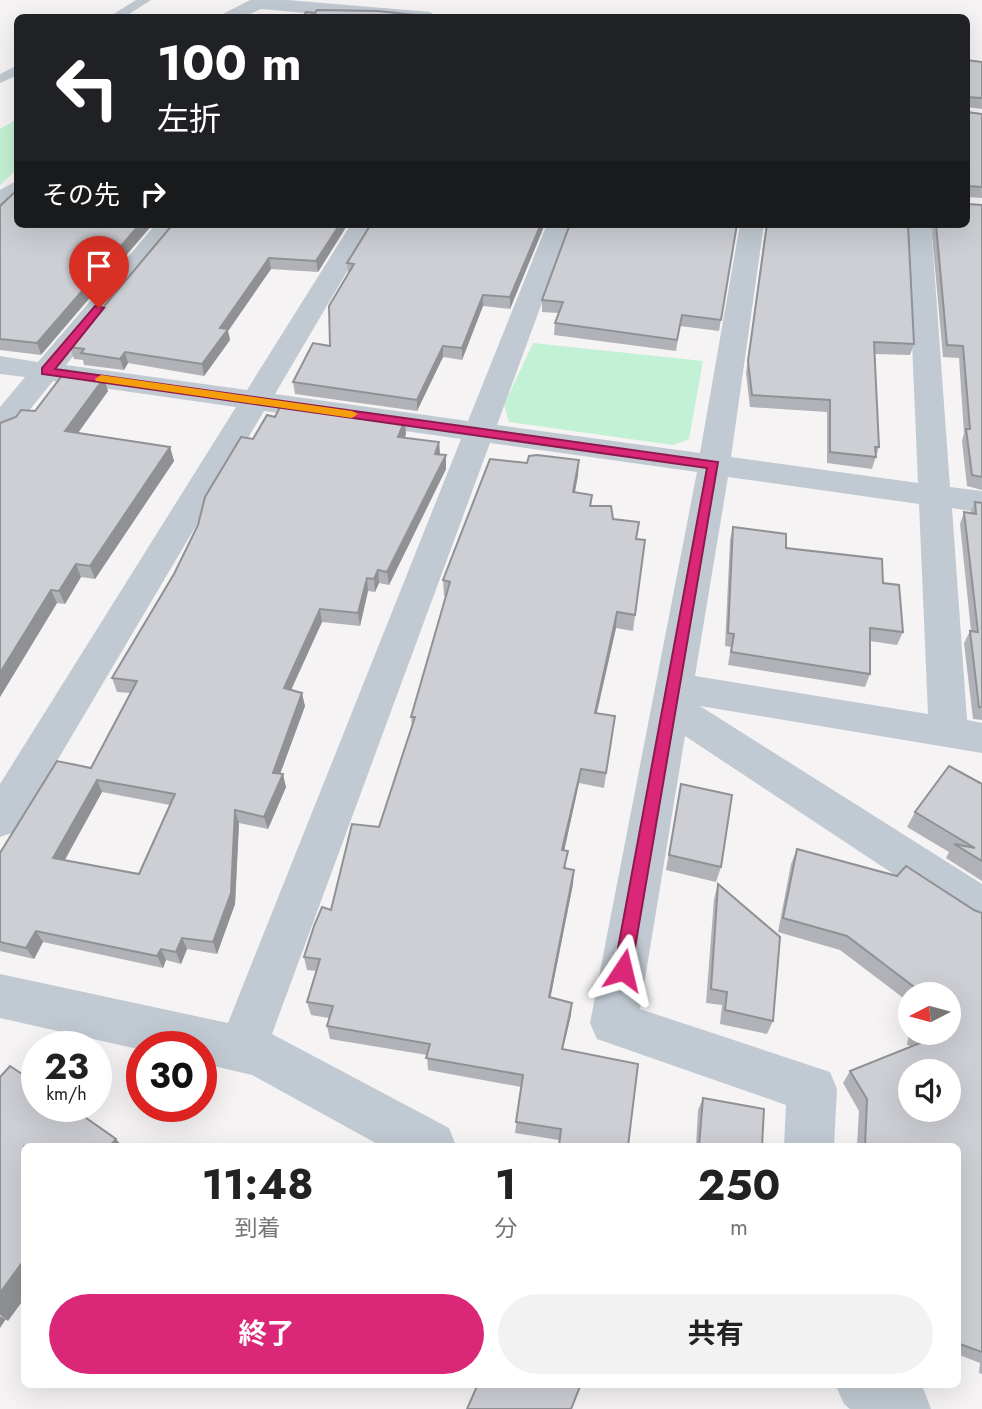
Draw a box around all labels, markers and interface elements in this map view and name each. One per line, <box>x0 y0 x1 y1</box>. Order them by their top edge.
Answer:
text: 100 m <box>157 28 302 98</box>
icon: left <box>42 42 133 133</box>
text: 左折 <box>157 96 221 142</box>
icon: right <box>134 175 172 213</box>
text: その先 <box>42 176 120 214</box>
pin <box>69 236 129 308</box>
icon: arrive <box>80 247 118 285</box>
position arrow <box>586 933 660 1007</box>
north arrow <box>898 982 961 1045</box>
map controls <box>898 982 961 1122</box>
speed limit sign: 30 <box>126 1031 217 1122</box>
text: 23 <box>44 1042 89 1092</box>
button: sound <box>898 1059 961 1122</box>
text: km/h <box>46 1081 87 1107</box>
text: 11:48 <box>202 1154 314 1215</box>
text: 1 <box>495 1154 516 1215</box>
text: 250 <box>698 1155 780 1216</box>
text: m <box>730 1210 748 1244</box>
text: 到着 <box>235 1211 281 1245</box>
text: 分 <box>494 1211 517 1245</box>
button: 終了 <box>49 1294 484 1374</box>
button: 共有 <box>498 1294 933 1374</box>

